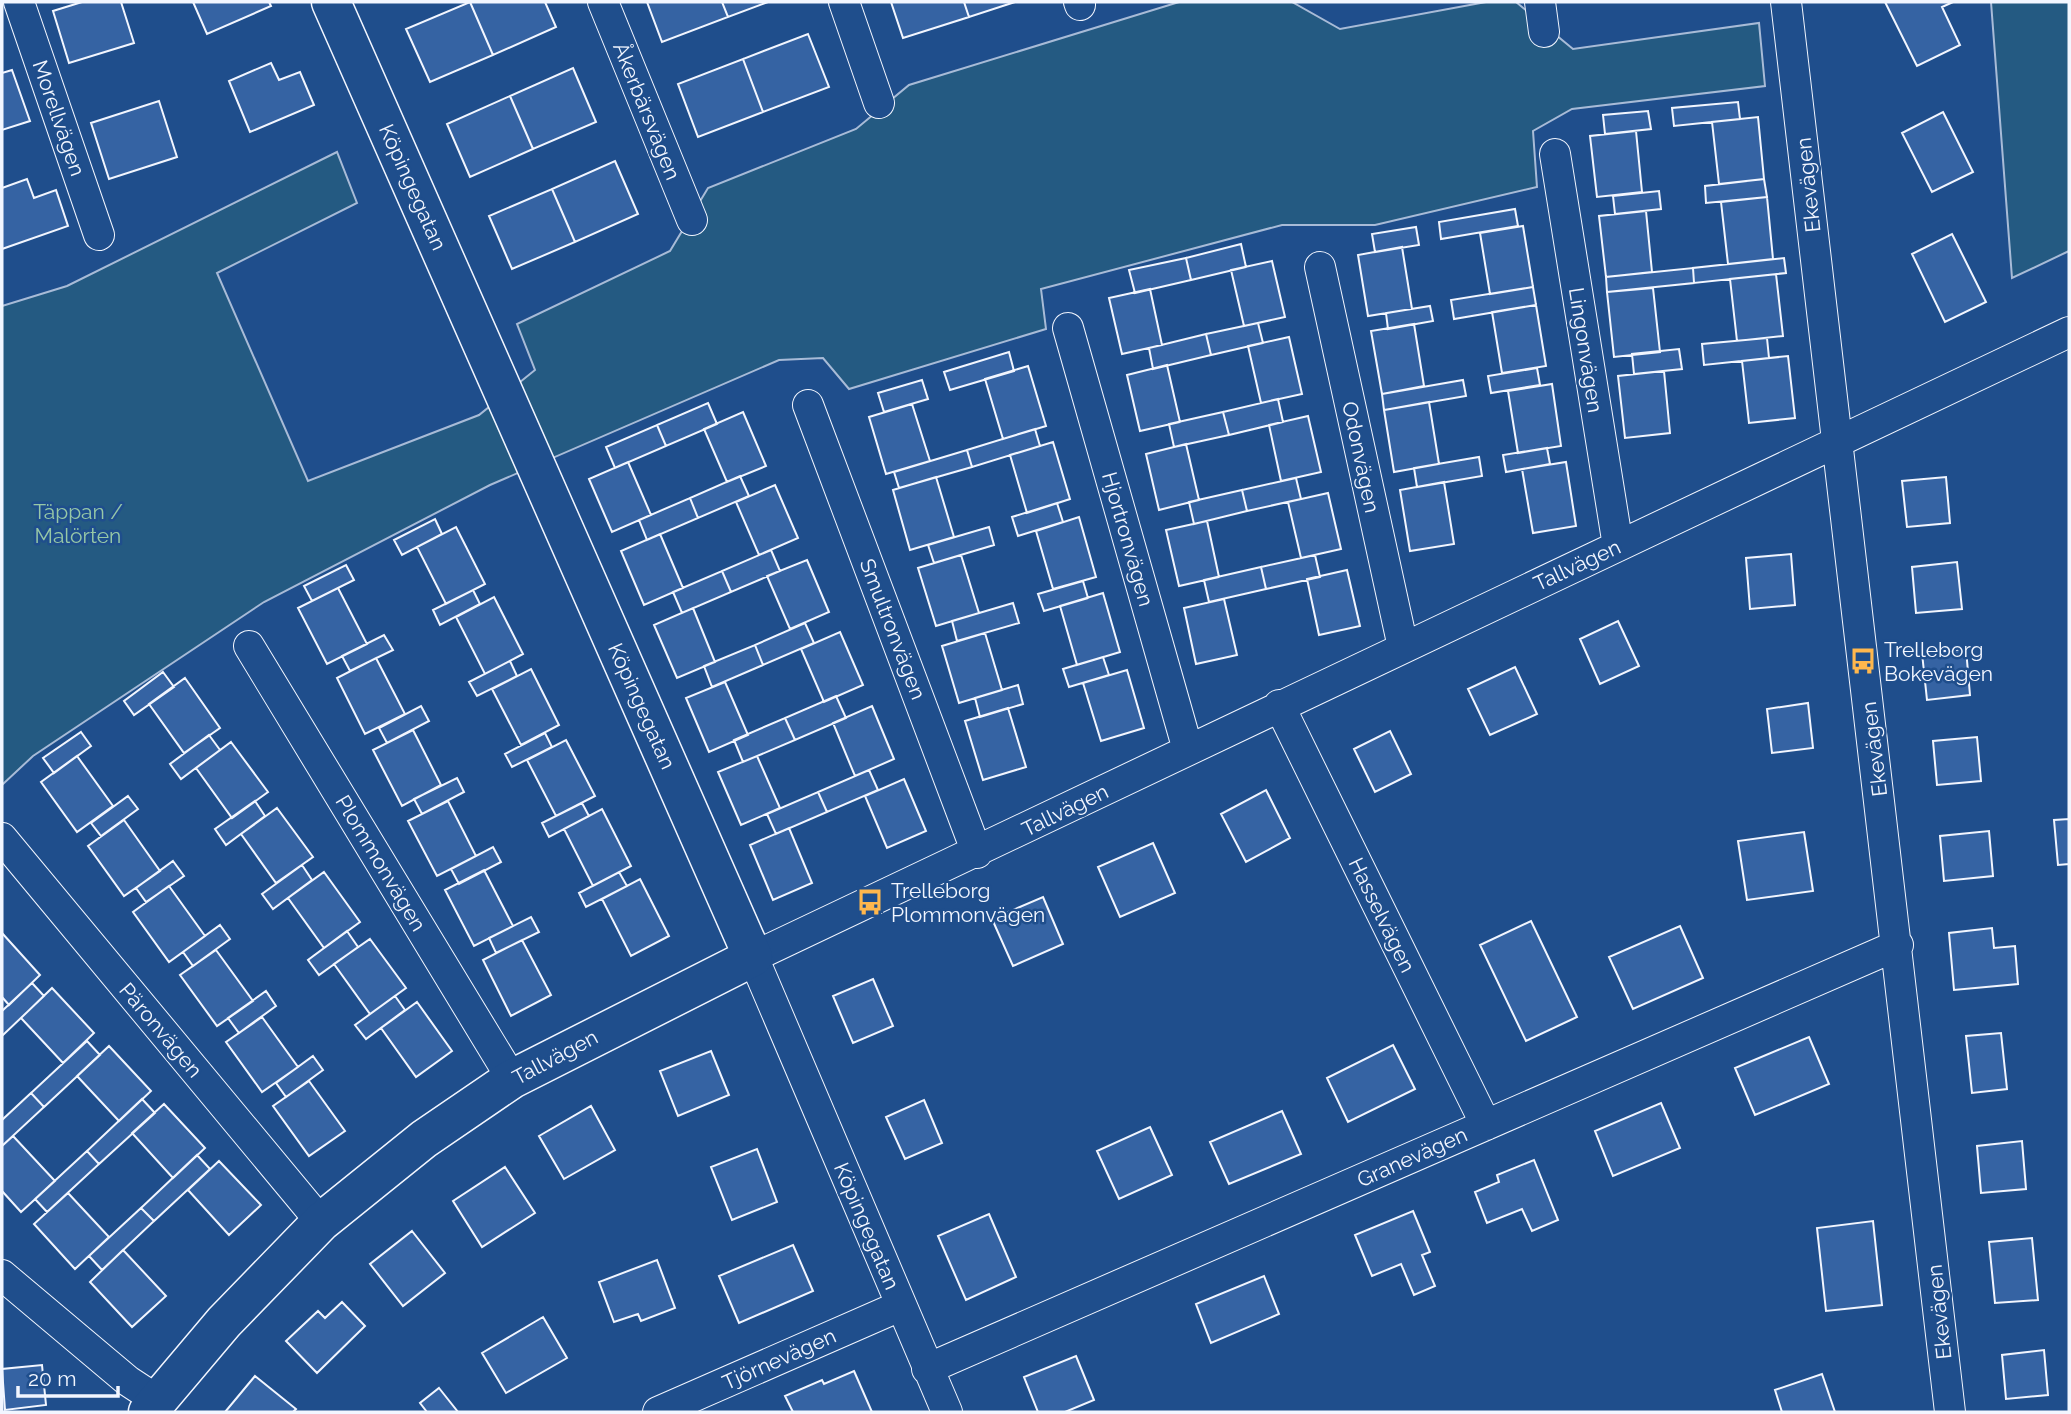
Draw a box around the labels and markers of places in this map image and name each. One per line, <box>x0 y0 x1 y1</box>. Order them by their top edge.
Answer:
place label: Trelleborg Bokevägen <box>1884 637 1993 686</box>
bus stop icon: Trelleborg Bokevägen <box>1848 646 1878 676</box>
place label: Trelleborg Plommonvägen <box>891 878 1045 927</box>
bus stop icon: Trelleborg Plommonvägen <box>855 887 885 917</box>

